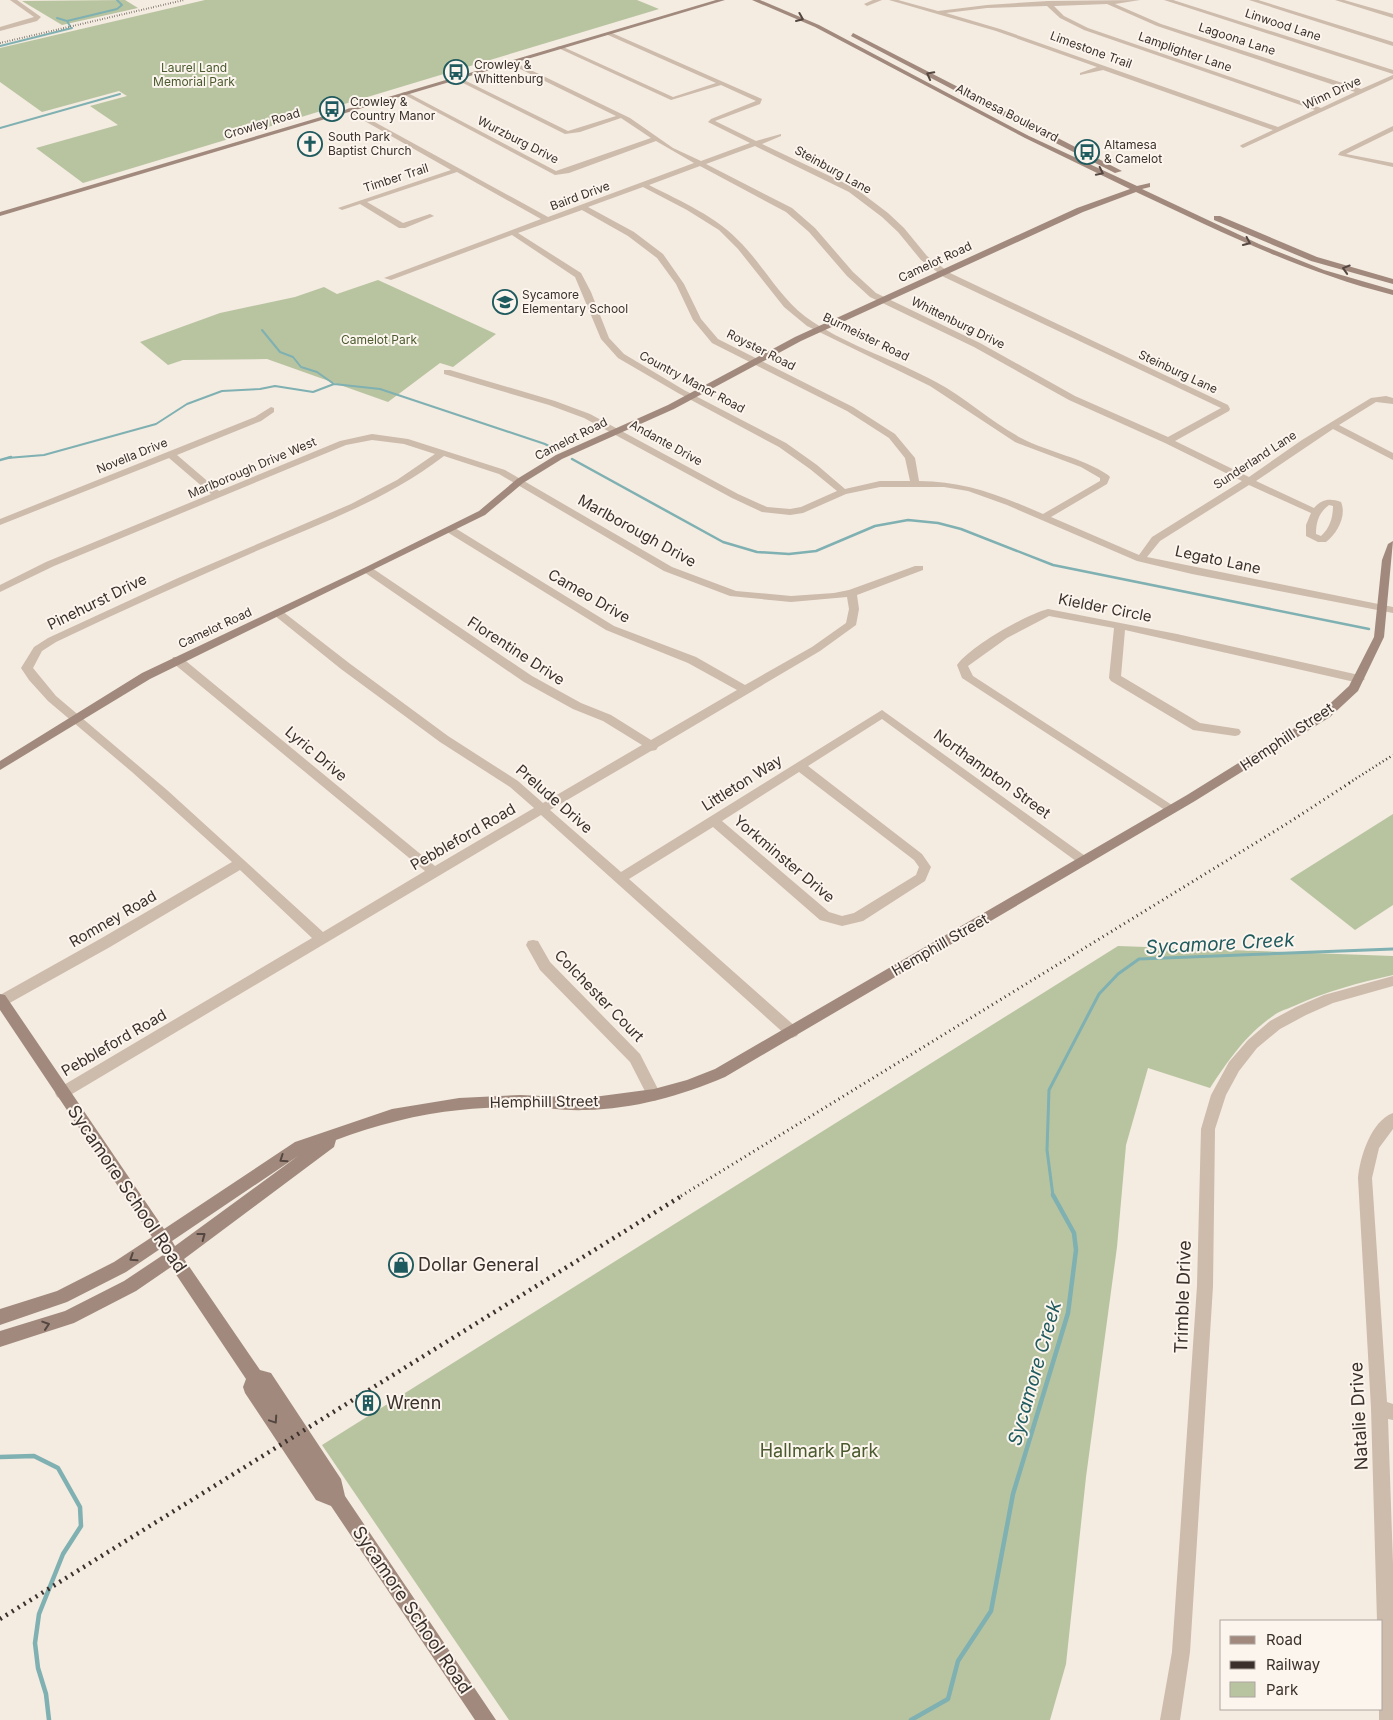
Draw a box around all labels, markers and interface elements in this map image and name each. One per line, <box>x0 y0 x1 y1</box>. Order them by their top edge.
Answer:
street label: Linwood Lane <box>1243 5 1323 44</box>
one-way arrow <box>795 12 804 23</box>
street label: Lagoona Lane <box>1197 19 1278 58</box>
street label: Limestone Trail <box>1048 28 1134 71</box>
street label: Lamplighter Lane <box>1136 28 1234 75</box>
place label: Crowley & Whittenburg <box>474 57 543 86</box>
bus stop icon: Crowley & Whittenburg <box>443 59 469 85</box>
park label: Laurel Land Memorial Park <box>153 60 235 89</box>
one-way arrow <box>926 71 935 81</box>
street label: Winn Drive <box>1300 73 1363 112</box>
street label: Altamesa Boulevard <box>954 80 1061 145</box>
place label: Crowley & Country Manor <box>350 94 436 123</box>
bus stop icon: Crowley & Country Manor <box>319 96 345 122</box>
street label: Crowley Road <box>222 105 302 142</box>
street label: Wurzburg Drive <box>475 113 561 167</box>
place label: South Park Baptist Church <box>328 129 412 158</box>
church icon: South Park Baptist Church <box>297 131 323 157</box>
place label: Altamesa & Camelot <box>1104 137 1162 166</box>
bus stop icon: Altamesa & Camelot <box>1074 139 1100 165</box>
street label: Steinburg Lane <box>792 142 874 197</box>
street label: Timber Trail <box>361 160 430 195</box>
one-way arrow <box>1095 166 1104 176</box>
street label: Baird Drive <box>548 178 612 213</box>
one-way arrow <box>1242 236 1251 246</box>
street label: Camelot Road <box>896 238 974 285</box>
one-way arrow <box>1343 264 1351 274</box>
place label: Sycamore Elementary School <box>522 287 628 316</box>
school or university icon: Sycamore Elementary School <box>492 289 518 315</box>
street label: Whittenburg Drive <box>909 293 1008 352</box>
street label: Burmeister Road <box>821 309 912 364</box>
street label: Royster Road <box>724 326 798 373</box>
park label: Camelot Park <box>341 332 417 347</box>
street label: Country Manor Road <box>637 347 748 416</box>
street label: Steinburg Lane <box>1136 347 1220 396</box>
street label: Camelot Road <box>532 414 610 463</box>
street label: Andante Drive <box>627 416 705 469</box>
street label: Sunderland Lane <box>1210 427 1299 492</box>
street label: Novella Drive <box>94 434 169 477</box>
street label: Marlborough Drive West <box>185 434 318 501</box>
street label: Marlborough Drive <box>575 490 700 571</box>
street label: Legato Lane <box>1173 541 1263 578</box>
street label: Cameo Drive <box>545 564 634 627</box>
street label: Pinehurst Drive <box>44 569 150 634</box>
street label: Kielder Circle <box>1057 589 1154 626</box>
street label: Camelot Road <box>176 604 254 651</box>
street label: Florentine Drive <box>464 612 568 689</box>
street label: Hemphill Street <box>1236 698 1337 775</box>
street label: Lyric Drive <box>281 722 351 785</box>
street label: Northampton Street <box>930 725 1055 822</box>
street label: Littleton Way <box>698 750 786 815</box>
street label: Prelude Drive <box>512 760 597 837</box>
street label: Pebbleford Road <box>407 799 519 874</box>
street label: Yorkminster Drive <box>730 811 839 906</box>
street label: Romney Road <box>66 886 160 951</box>
street label: Hemphill Street <box>888 909 992 980</box>
water label: Sycamore Creek <box>1145 928 1296 959</box>
street label: Colchester Court <box>551 946 648 1046</box>
street label: Pebbleford Road <box>58 1005 170 1080</box>
street label: Hemphill Street <box>490 1091 599 1112</box>
street label: Sycamore School Road <box>64 1101 191 1276</box>
one-way arrow <box>279 1153 289 1162</box>
one-way arrow <box>196 1233 205 1241</box>
street label: Trimble Drive <box>1170 1240 1195 1354</box>
one-way arrow <box>129 1252 138 1262</box>
shop icon: Dollar General <box>388 1252 414 1278</box>
place label: Dollar General <box>418 1254 539 1275</box>
water label: Sycamore Creek <box>1003 1298 1066 1448</box>
one-way arrow <box>42 1320 50 1330</box>
street label: Natalie Drive <box>1345 1361 1372 1471</box>
building icon: Wrenn <box>355 1390 381 1416</box>
place label: Wrenn <box>386 1392 441 1413</box>
one-way arrow <box>268 1414 277 1423</box>
park label: Hallmark Park <box>760 1440 878 1461</box>
street label: Sycamore School Road <box>349 1522 476 1697</box>
legend <box>1220 1620 1383 1710</box>
text: Road <box>1266 1630 1302 1649</box>
text: Railway <box>1266 1655 1321 1674</box>
text: Park <box>1266 1680 1299 1699</box>

